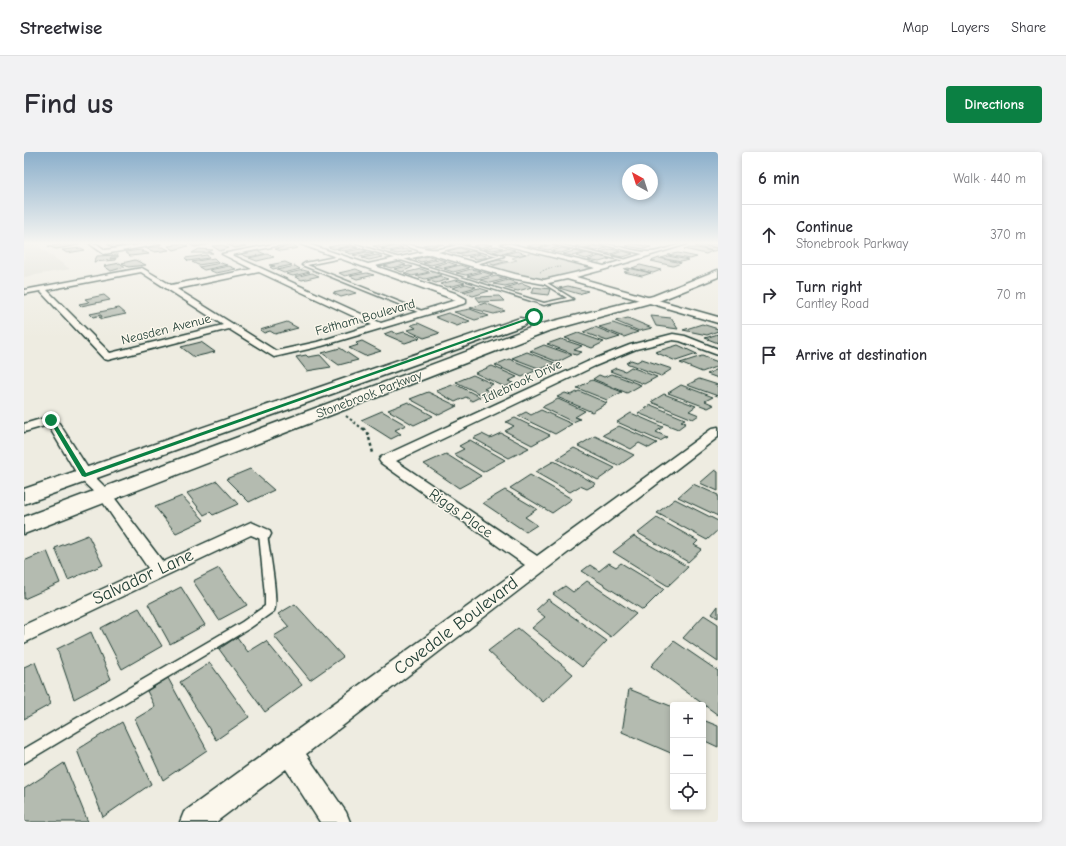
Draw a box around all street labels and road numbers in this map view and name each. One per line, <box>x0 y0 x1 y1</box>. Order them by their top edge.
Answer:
street label: Feltham Boulevard <box>313 296 417 338</box>
street label: Neasden Avenue <box>120 311 213 347</box>
street label: Idlebrook Drive <box>480 356 564 406</box>
street label: Stonebrook Parkway <box>314 367 424 421</box>
street label: Riggs Place <box>426 484 497 542</box>
street label: Salvador Lane <box>89 544 197 610</box>
street label: Covedale Boulevard <box>390 573 522 679</box>

